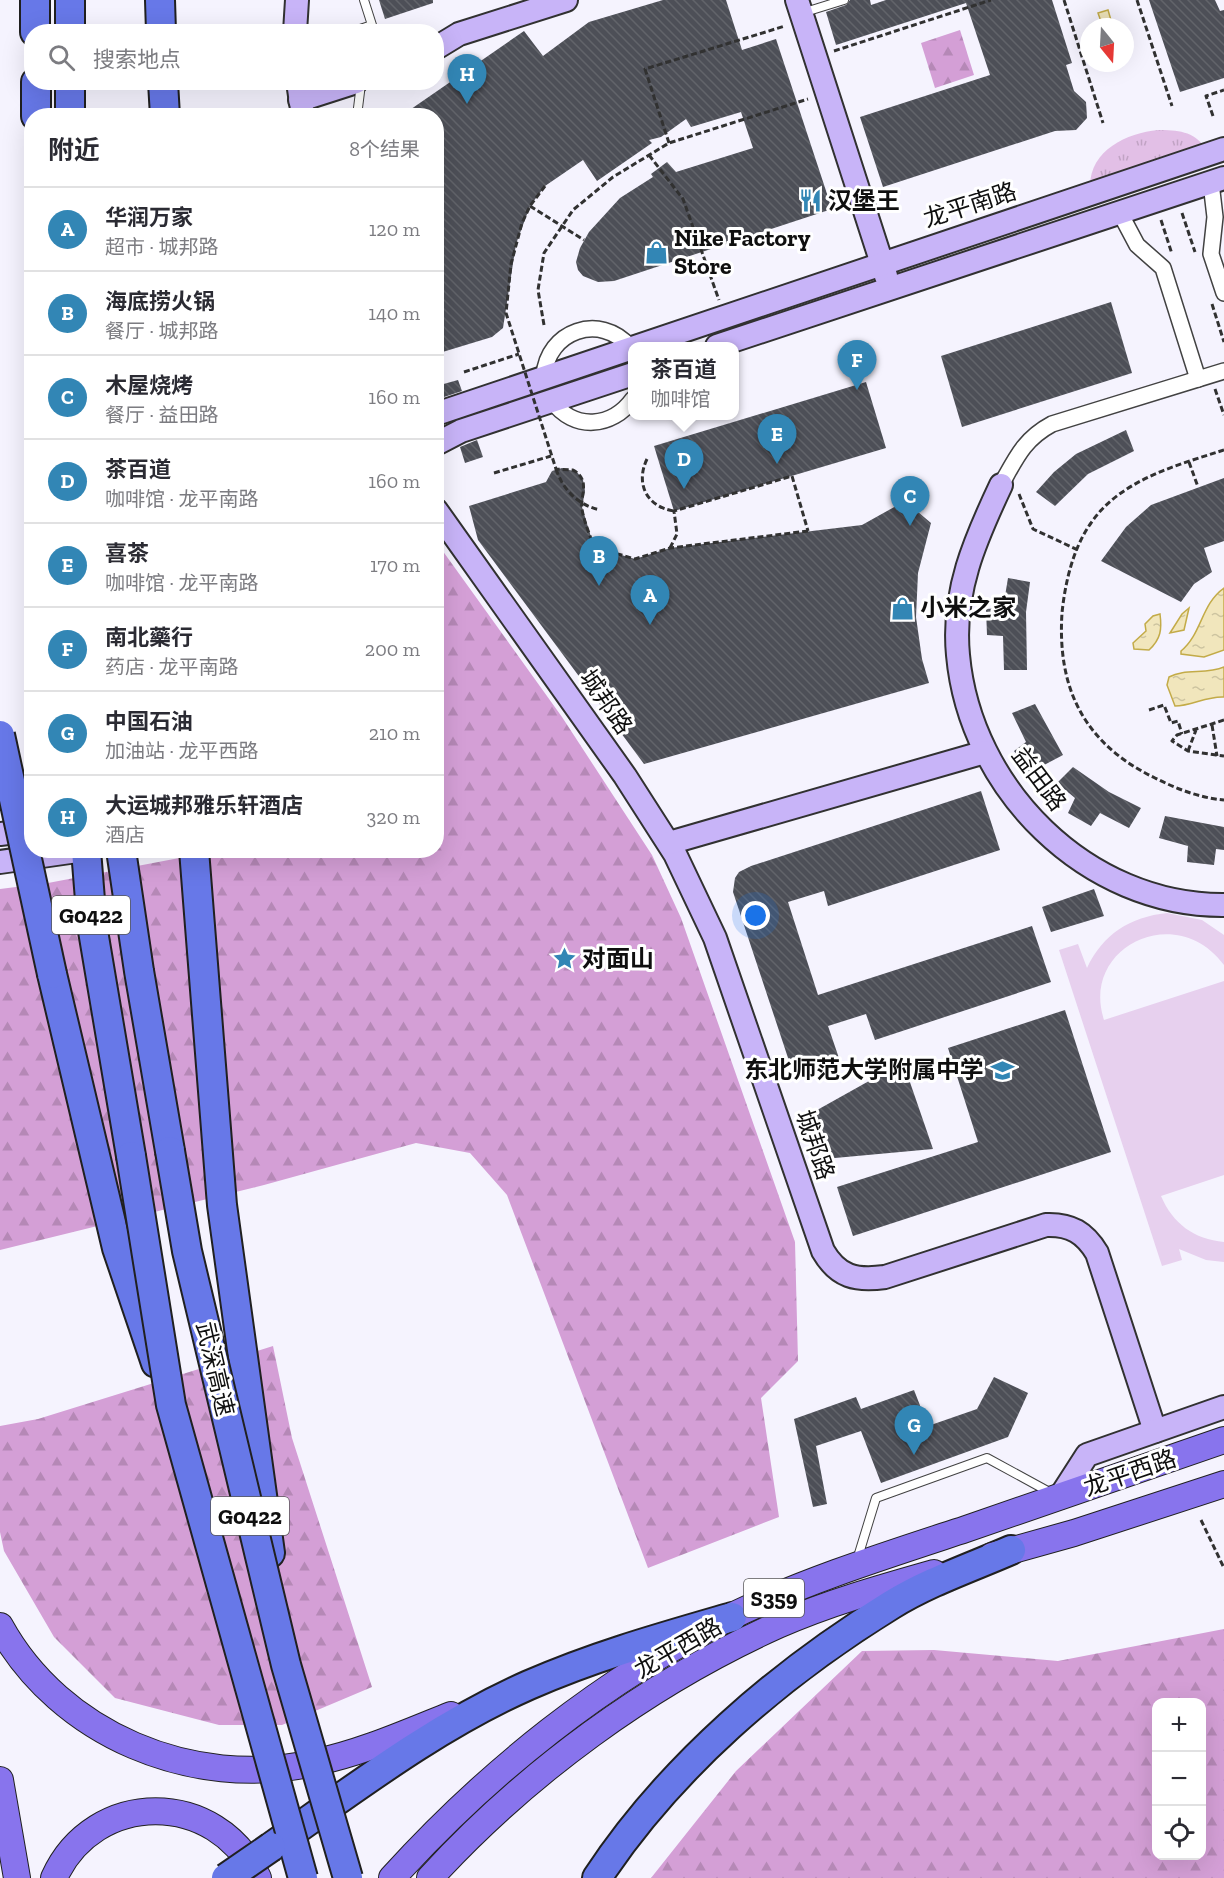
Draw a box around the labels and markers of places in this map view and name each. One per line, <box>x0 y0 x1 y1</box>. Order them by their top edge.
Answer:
pin: H <box>448 54 486 104</box>
place label: 汉堡王 <box>828 186 900 215</box>
restaurant icon: 汉堡王 <box>797 188 823 214</box>
place label: Nike Factory Store <box>674 223 811 280</box>
shop icon: Nike Factory Store <box>643 239 669 265</box>
pin: F <box>838 340 876 390</box>
pin: E <box>758 414 796 464</box>
pin: D <box>664 440 704 489</box>
pin: C <box>890 476 930 526</box>
pin: B <box>580 536 618 586</box>
pin: A <box>630 576 670 625</box>
place label: 小米之家 <box>920 593 1016 622</box>
shop icon: 小米之家 <box>889 595 915 621</box>
place label: 对面山 <box>582 944 654 973</box>
place icon: 对面山 <box>551 946 577 972</box>
place label: 东北师范大学附属中学 <box>744 1055 984 1084</box>
school or university icon: 东北师范大学附属中学 <box>989 1057 1015 1083</box>
pin: G <box>894 1406 934 1455</box>

